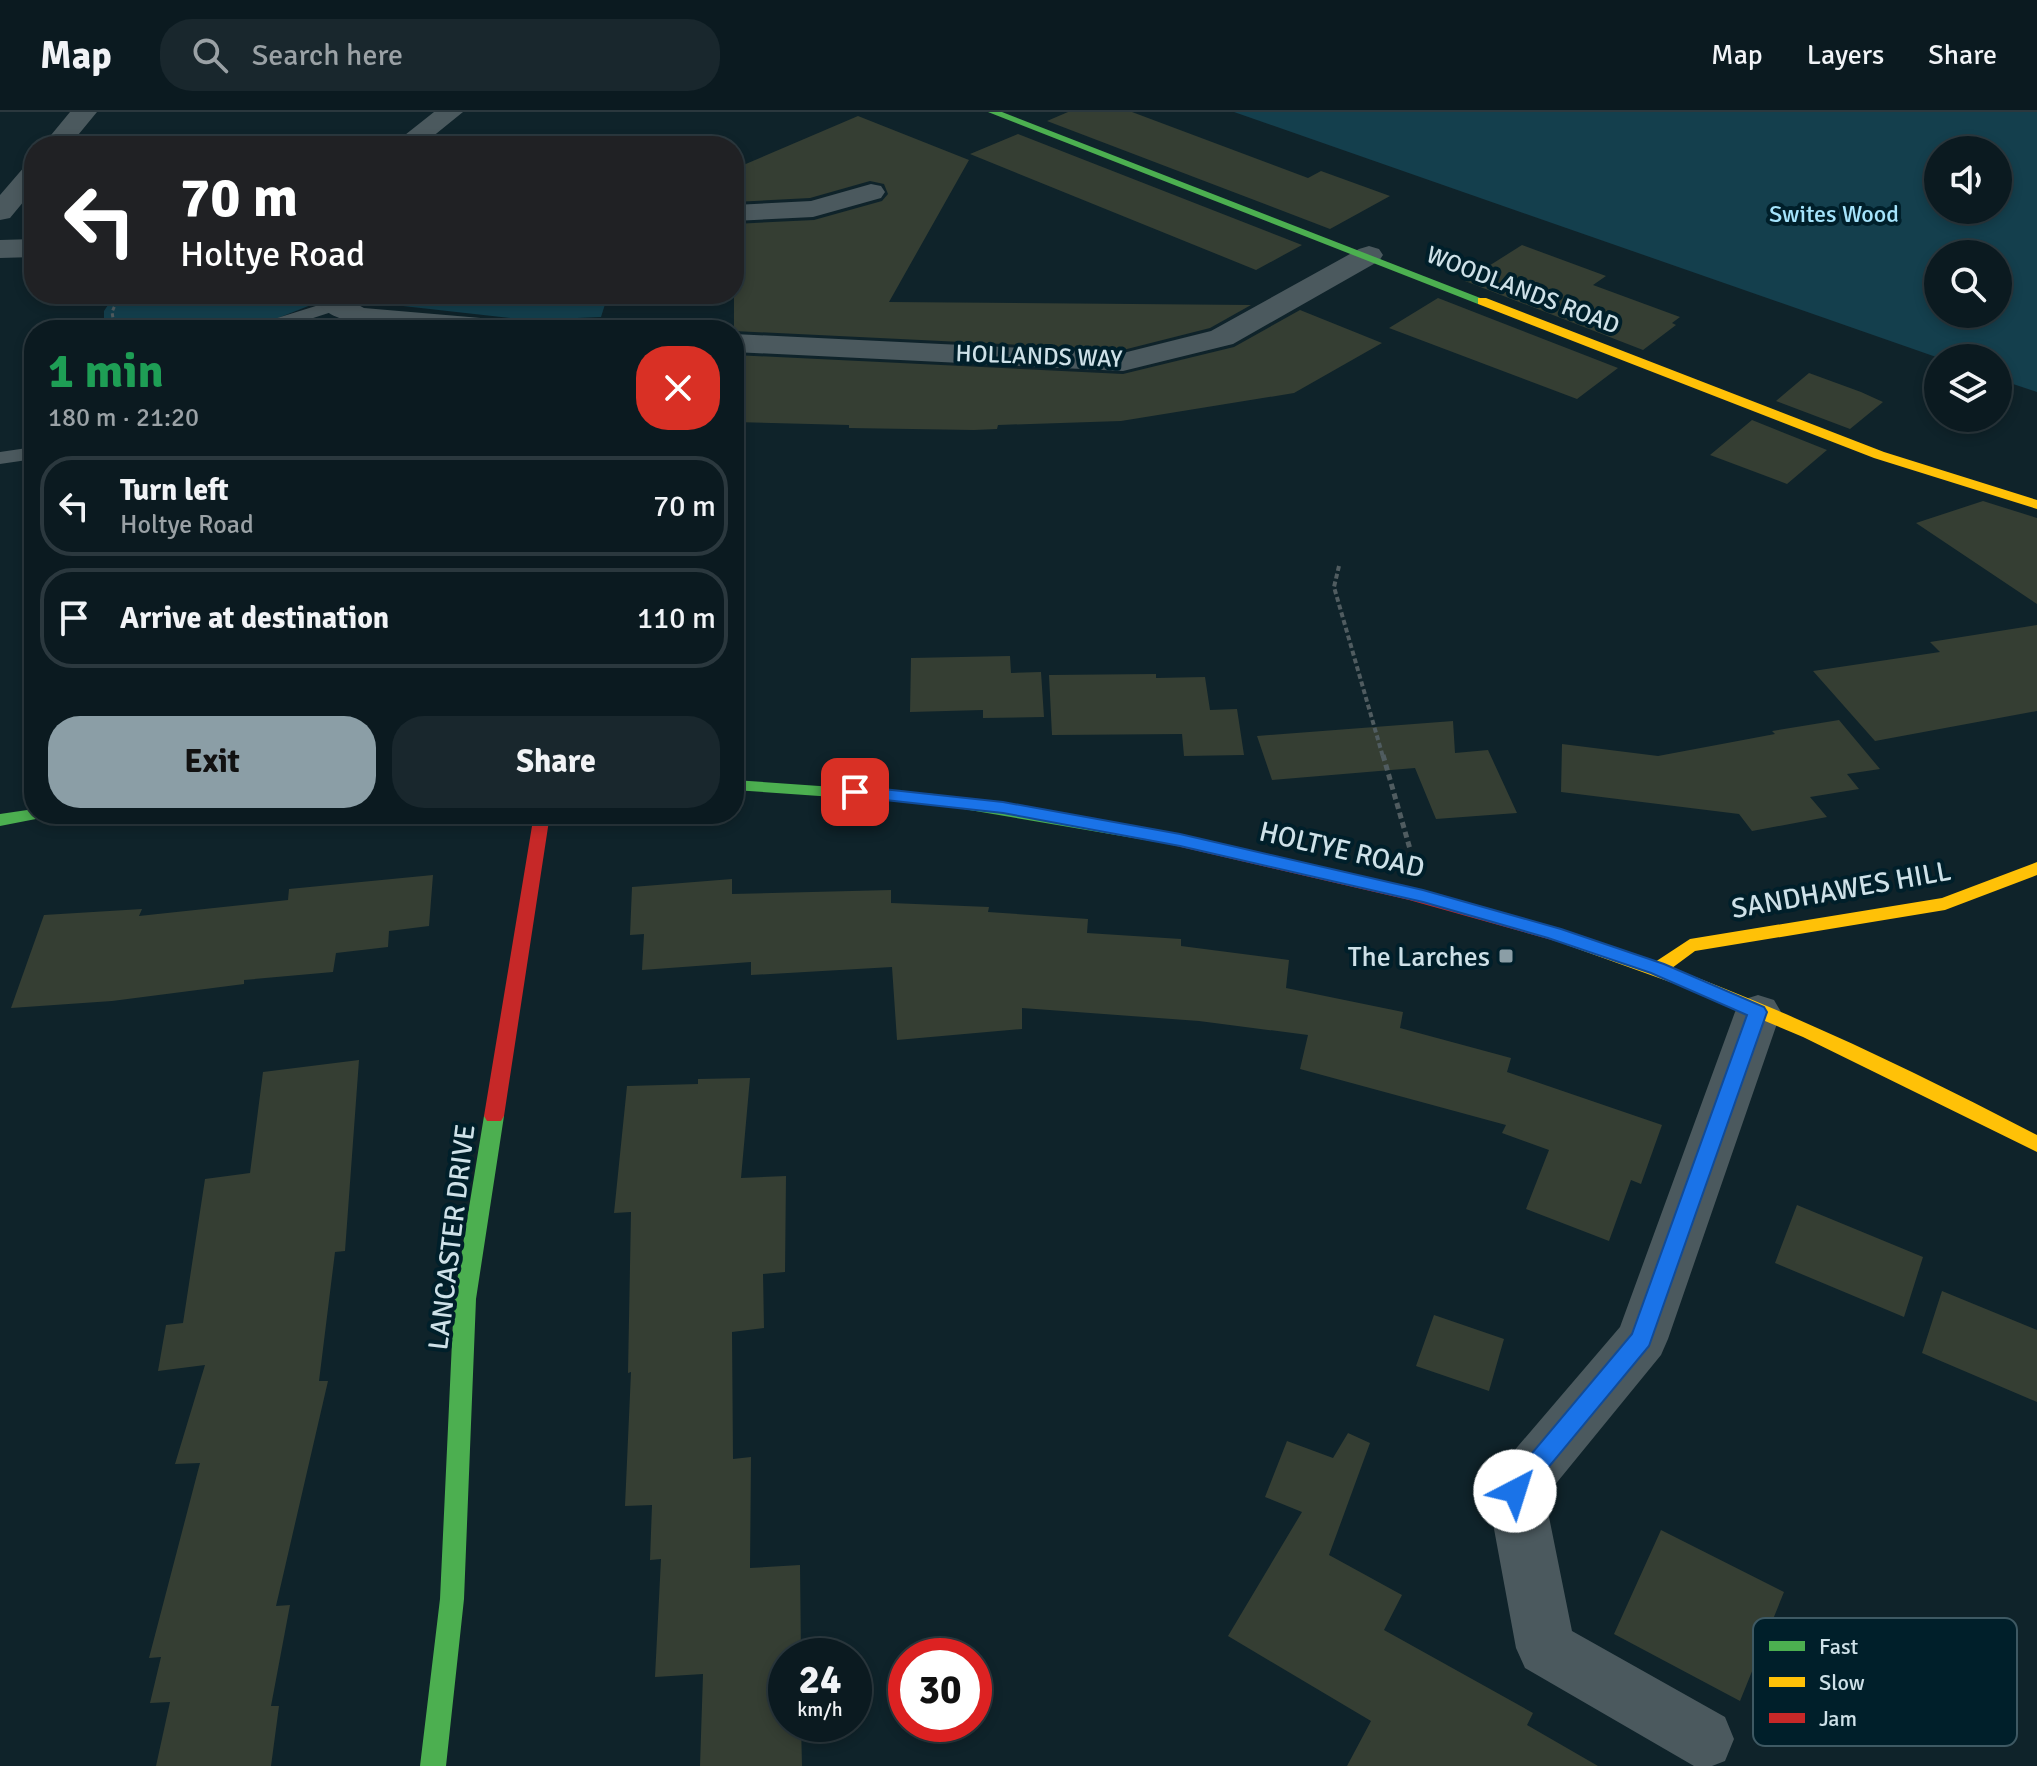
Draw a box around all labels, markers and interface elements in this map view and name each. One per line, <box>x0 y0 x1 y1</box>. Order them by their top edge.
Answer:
search box <box>160 19 720 91</box>
text: Map <box>40 32 112 79</box>
icon: search <box>188 33 232 77</box>
text: Search here <box>252 37 403 74</box>
text: Map <box>1711 38 1763 72</box>
text: Layers <box>1807 38 1884 72</box>
text: Share <box>1928 38 1997 72</box>
map controls <box>1924 136 2012 432</box>
button: sound <box>1924 136 2012 224</box>
text: 70 m <box>180 163 298 232</box>
icon: left <box>48 168 152 272</box>
park label: Swites Wood <box>1769 199 1899 229</box>
text: Holtye Road <box>180 232 365 277</box>
street label: WOODLANDS ROAD <box>1422 239 1624 341</box>
button: search <box>1924 240 2012 328</box>
street label: HOLLANDS WAY <box>955 338 1123 374</box>
text: 1 min <box>48 342 164 401</box>
button: layers <box>1924 344 2012 432</box>
button: close <box>636 346 720 430</box>
text: 180 m · 21:20 <box>48 402 199 434</box>
text: Turn left <box>120 472 229 509</box>
icon: left <box>52 484 96 528</box>
text: 70 m <box>653 488 716 525</box>
text: Holtye Road <box>120 509 254 541</box>
icon: arrive <box>52 596 96 640</box>
text: Arrive at destination <box>120 600 389 637</box>
text: 110 m <box>637 600 716 637</box>
button: Exit <box>48 716 376 808</box>
button: Share <box>392 716 720 808</box>
pin <box>821 758 889 826</box>
icon: arrive <box>833 770 877 814</box>
street label: HOLTYE ROAD <box>1256 814 1428 885</box>
street label: SANDHAWES HILL <box>1729 854 1954 926</box>
place label: The Larches <box>1348 940 1490 974</box>
marker: The Larches <box>1497 947 1515 965</box>
street label: LANCASTER DRIVE <box>421 1122 483 1352</box>
position arrow <box>1473 1449 1557 1533</box>
legend <box>1753 1618 2017 1746</box>
text: Fast <box>1819 1633 1859 1660</box>
speed limit sign: 30 <box>888 1638 992 1742</box>
text: 24 <box>798 1655 842 1705</box>
text: Slow <box>1819 1669 1865 1696</box>
text: km/h <box>797 1697 843 1722</box>
text: Jam <box>1819 1705 1857 1732</box>

